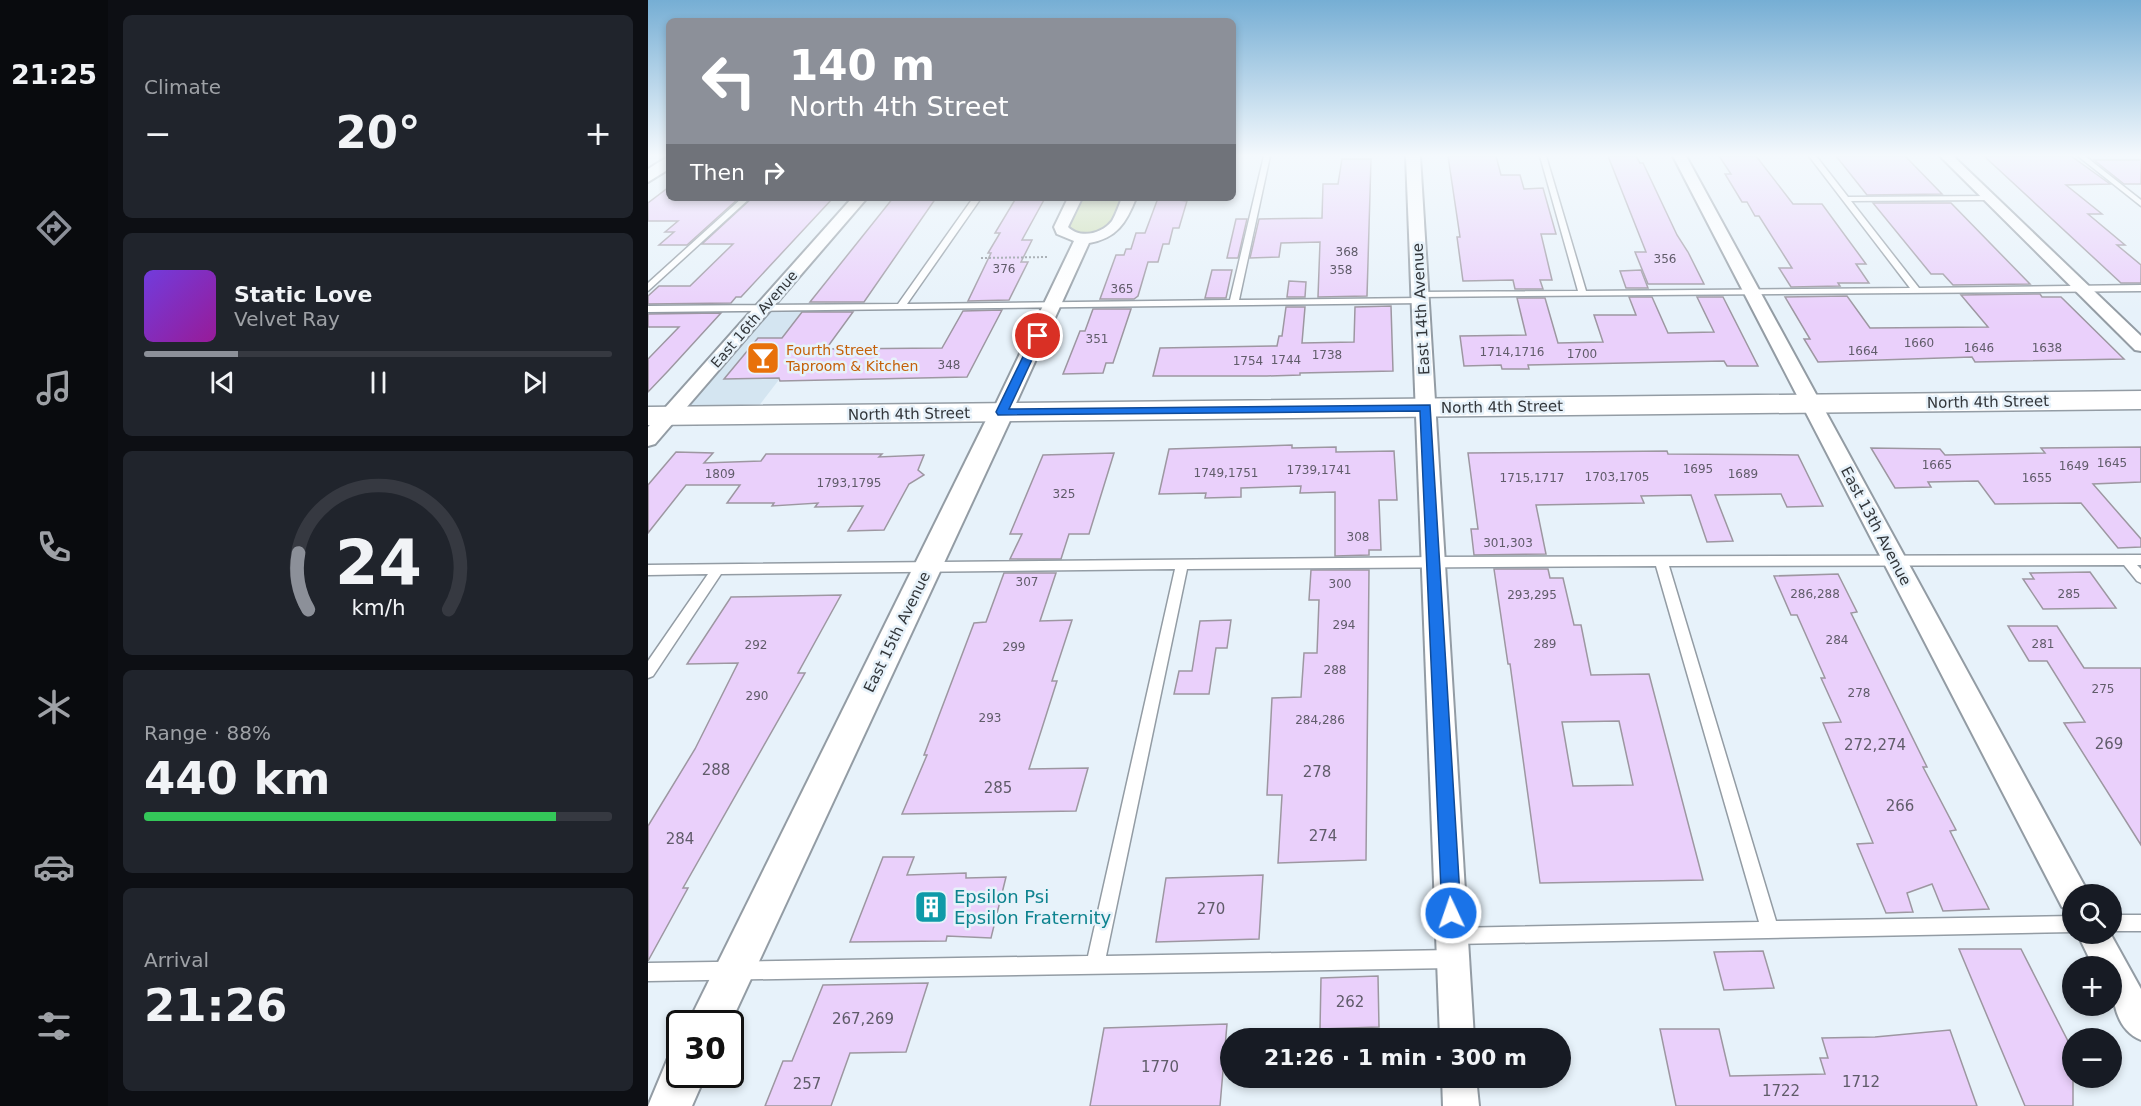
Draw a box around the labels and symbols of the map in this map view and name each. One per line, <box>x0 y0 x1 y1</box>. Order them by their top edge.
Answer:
street label: East 14th Avenue <box>1409 243 1433 375</box>
house number: 368 <box>1336 245 1358 259</box>
house number: 356 <box>1654 252 1676 266</box>
house number: 376 <box>993 262 1015 276</box>
house number: 358 <box>1330 263 1352 277</box>
street label: East 16th Avenue <box>708 267 800 371</box>
house number: 365 <box>1111 282 1133 296</box>
pin <box>1012 310 1063 361</box>
house number: 351 <box>1086 332 1108 346</box>
house number: 1660 <box>1904 336 1934 350</box>
bar icon: Fourth Street Taproom & Kitchen <box>745 340 781 376</box>
house number: 1646 <box>1964 341 1994 355</box>
house number: 1638 <box>2032 341 2062 355</box>
place label: Fourth Street Taproom & Kitchen <box>785 342 918 374</box>
house number: 1664 <box>1848 344 1878 358</box>
house number: 1714,1716 <box>1480 345 1544 359</box>
house number: 1700 <box>1567 347 1597 361</box>
house number: 1738 <box>1312 348 1342 362</box>
house number: 1744 <box>1271 353 1301 367</box>
house number: 1754 <box>1233 354 1263 368</box>
house number: 348 <box>938 358 960 372</box>
street label: North 4th Street <box>1927 392 2049 412</box>
street label: North 4th Street <box>1441 397 1563 417</box>
street label: North 4th Street <box>848 404 970 424</box>
house number: 1645 <box>2097 456 2127 470</box>
house number: 1665 <box>1922 458 1952 472</box>
house number: 1649 <box>2059 459 2089 473</box>
house number: 1695 <box>1683 462 1713 476</box>
house number: 1739,1741 <box>1287 463 1351 477</box>
street label: East 13th Avenue <box>1837 463 1915 589</box>
house number: 1749,1751 <box>1194 466 1258 480</box>
house number: 1809 <box>705 467 735 481</box>
house number: 1689 <box>1728 467 1758 481</box>
house number: 1703,1705 <box>1585 470 1649 484</box>
house number: 1715,1717 <box>1500 471 1564 485</box>
house number: 1655 <box>2022 471 2052 485</box>
house number: 1793,1795 <box>817 476 881 490</box>
house number: 325 <box>1053 487 1075 501</box>
house number: 308 <box>1347 530 1369 544</box>
house number: 301,303 <box>1483 536 1533 550</box>
street label: East 15th Avenue <box>860 569 934 695</box>
house number: 307 <box>1016 575 1038 589</box>
house number: 300 <box>1329 577 1351 591</box>
house number: 286,288 <box>1790 587 1840 601</box>
house number: 285 <box>2058 587 2080 601</box>
house number: 293,295 <box>1507 588 1557 602</box>
house number: 294 <box>1333 618 1355 632</box>
house number: 284 <box>1826 633 1848 647</box>
house number: 289 <box>1534 637 1556 651</box>
house number: 281 <box>2032 637 2054 651</box>
house number: 292 <box>745 638 767 652</box>
house number: 299 <box>1003 640 1025 654</box>
house number: 288 <box>1324 663 1346 677</box>
house number: 275 <box>2092 682 2114 696</box>
house number: 278 <box>1848 686 1870 700</box>
house number: 290 <box>746 689 768 703</box>
house number: 293 <box>979 711 1001 725</box>
house number: 284,286 <box>1295 713 1345 727</box>
house number: 269 <box>2095 735 2123 753</box>
house number: 272,274 <box>1844 736 1906 754</box>
house number: 288 <box>702 761 730 779</box>
house number: 278 <box>1303 763 1331 781</box>
house number: 285 <box>984 779 1012 797</box>
house number: 266 <box>1886 797 1914 815</box>
house number: 274 <box>1309 827 1337 845</box>
house number: 284 <box>666 830 694 848</box>
position arrow <box>1419 881 1483 945</box>
place label: Epsilon Psi Epsilon Fraternity <box>954 886 1111 928</box>
building icon: Epsilon Psi Epsilon Fraternity <box>913 889 949 925</box>
house number: 270 <box>1197 900 1225 918</box>
house number: 262 <box>1336 993 1364 1011</box>
speed limit sign: 30 <box>666 1010 744 1088</box>
house number: 267,269 <box>832 1010 894 1028</box>
house number: 1770 <box>1141 1058 1179 1076</box>
house number: 1712 <box>1842 1073 1880 1091</box>
house number: 257 <box>793 1075 821 1093</box>
house number: 1722 <box>1762 1082 1800 1100</box>

